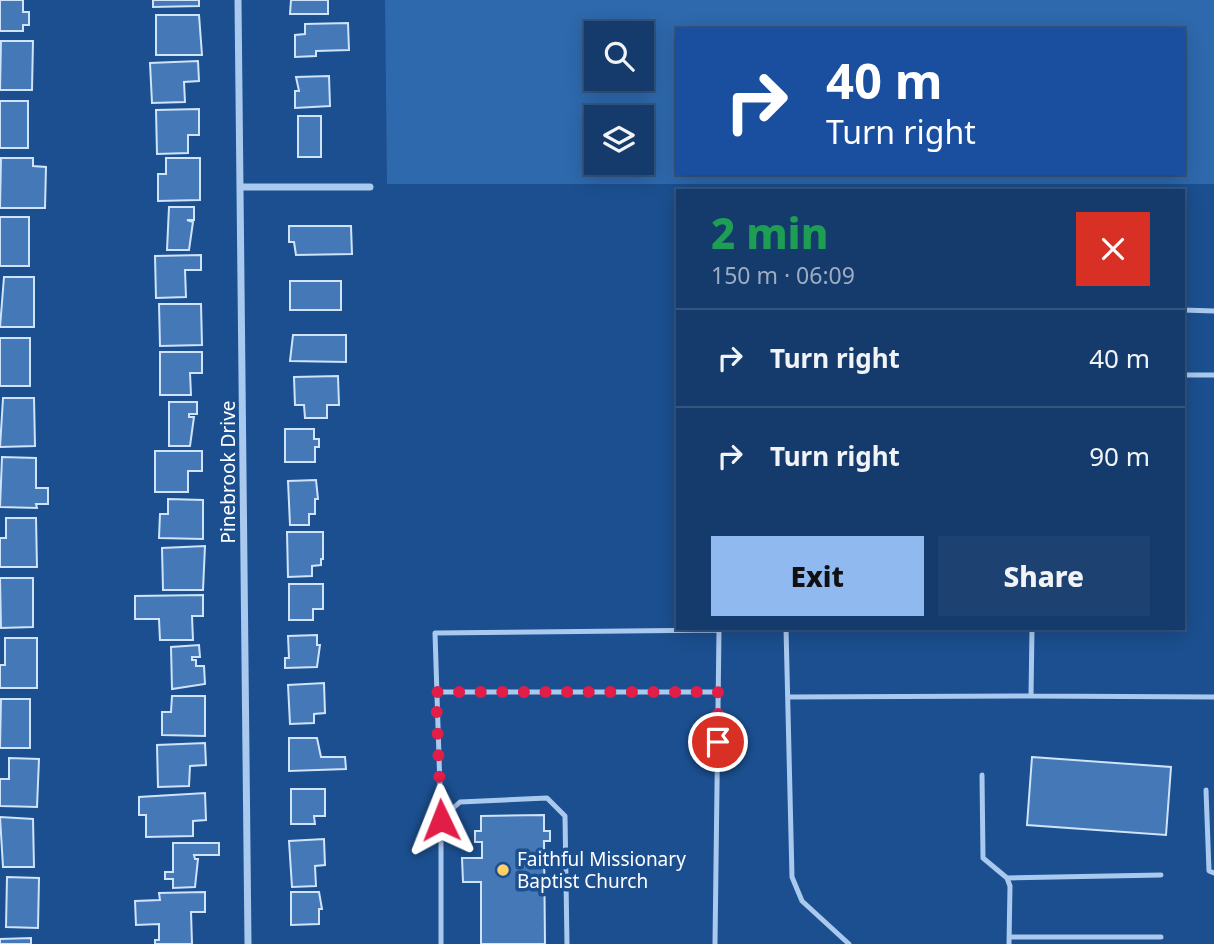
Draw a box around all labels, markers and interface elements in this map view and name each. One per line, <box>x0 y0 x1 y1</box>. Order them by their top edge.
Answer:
map controls <box>584 21 654 175</box>
button: search <box>584 21 654 91</box>
text: 40 m <box>826 47 943 113</box>
icon: right <box>711 56 802 147</box>
button: layers <box>584 105 654 175</box>
text: Turn right <box>826 110 976 153</box>
text: 2 min <box>711 204 828 261</box>
button: close <box>1076 212 1150 286</box>
text: 150 m · 06:09 <box>711 259 855 291</box>
icon: right <box>711 339 749 377</box>
text: Turn right <box>770 340 900 376</box>
text: 40 m <box>1089 340 1150 376</box>
street label: Pinebrook Drive <box>215 400 241 544</box>
icon: right <box>711 437 749 475</box>
text: Turn right <box>770 438 900 474</box>
text: 90 m <box>1089 438 1150 474</box>
button: Exit <box>711 536 924 616</box>
button: Share <box>938 536 1150 616</box>
pin <box>688 712 748 772</box>
icon: arrive <box>699 723 737 761</box>
position arrow <box>404 783 478 857</box>
place label: Faithful Missionary Baptist Church <box>517 846 686 894</box>
marker: Faithful Missionary Baptist Church <box>495 862 511 878</box>

